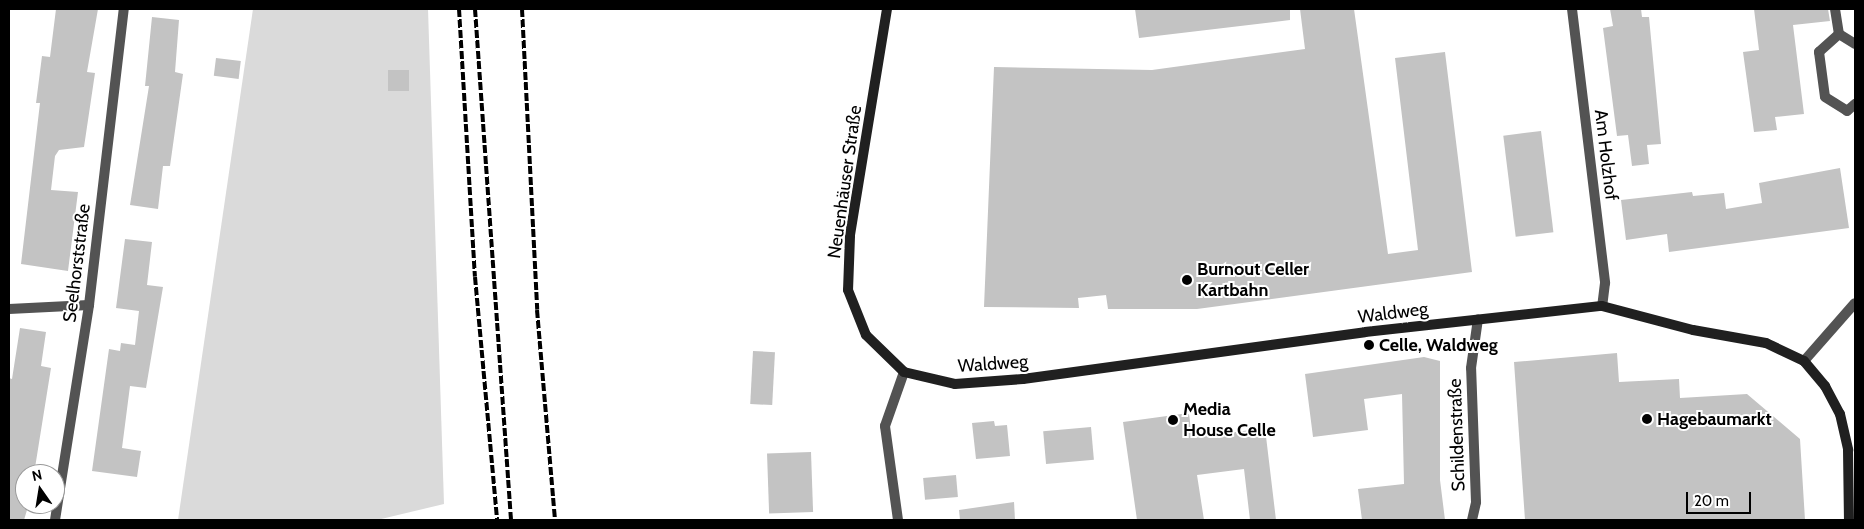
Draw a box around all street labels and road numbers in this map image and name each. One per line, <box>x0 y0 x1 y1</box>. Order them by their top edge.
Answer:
street label: Neuenhäuser Straße <box>824 104 866 260</box>
street label: Am Holzhof <box>1590 108 1622 202</box>
street label: Seelhorststraße <box>59 202 95 324</box>
street label: Waldweg <box>1357 298 1429 328</box>
street label: Waldweg <box>957 351 1029 377</box>
street label: Schildenstraße <box>1444 378 1470 492</box>

